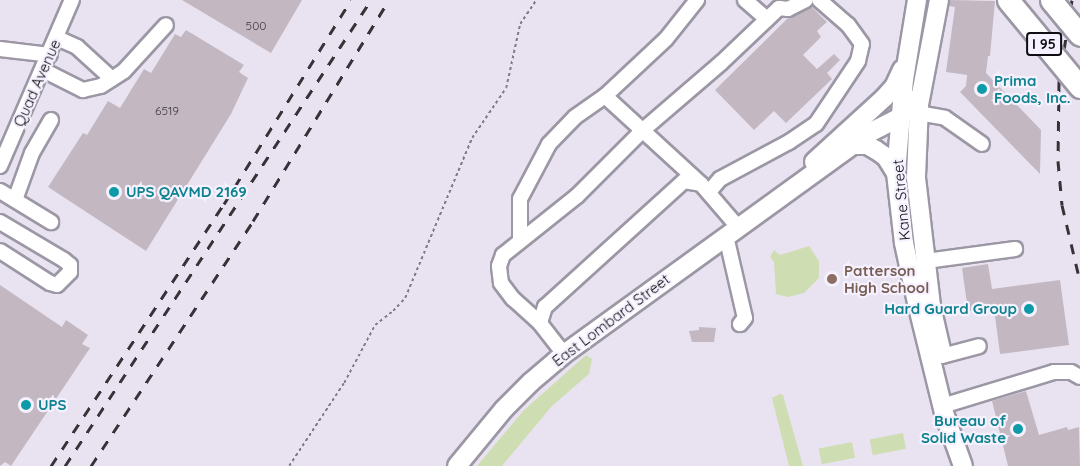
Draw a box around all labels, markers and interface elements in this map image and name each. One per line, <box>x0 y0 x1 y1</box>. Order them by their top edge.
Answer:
house number: 500 <box>246 19 266 33</box>
road number: I 95 <box>1026 33 1062 55</box>
street label: Quad Avenue <box>10 37 64 129</box>
place label: Prima Foods, Inc. <box>994 71 1070 106</box>
marker: Prima Foods, Inc. <box>975 82 989 96</box>
house number: 6519 <box>155 104 179 118</box>
street label: Kane Street <box>888 159 914 241</box>
place label: UPS QAVMD 2169 <box>126 183 247 201</box>
marker: UPS QAVMD 2169 <box>107 185 121 199</box>
place label: Patterson High School <box>844 261 929 296</box>
street label: East Lombard Street <box>549 270 673 370</box>
marker: Patterson High School <box>825 272 839 286</box>
place label: Hard Guard Group <box>884 300 1017 318</box>
marker: Hard Guard Group <box>1022 302 1036 316</box>
place label: UPS <box>38 396 67 414</box>
marker: UPS <box>19 398 33 412</box>
place label: Bureau of Solid Waste <box>921 411 1006 446</box>
marker: Bureau of Solid Waste <box>1011 422 1025 436</box>

